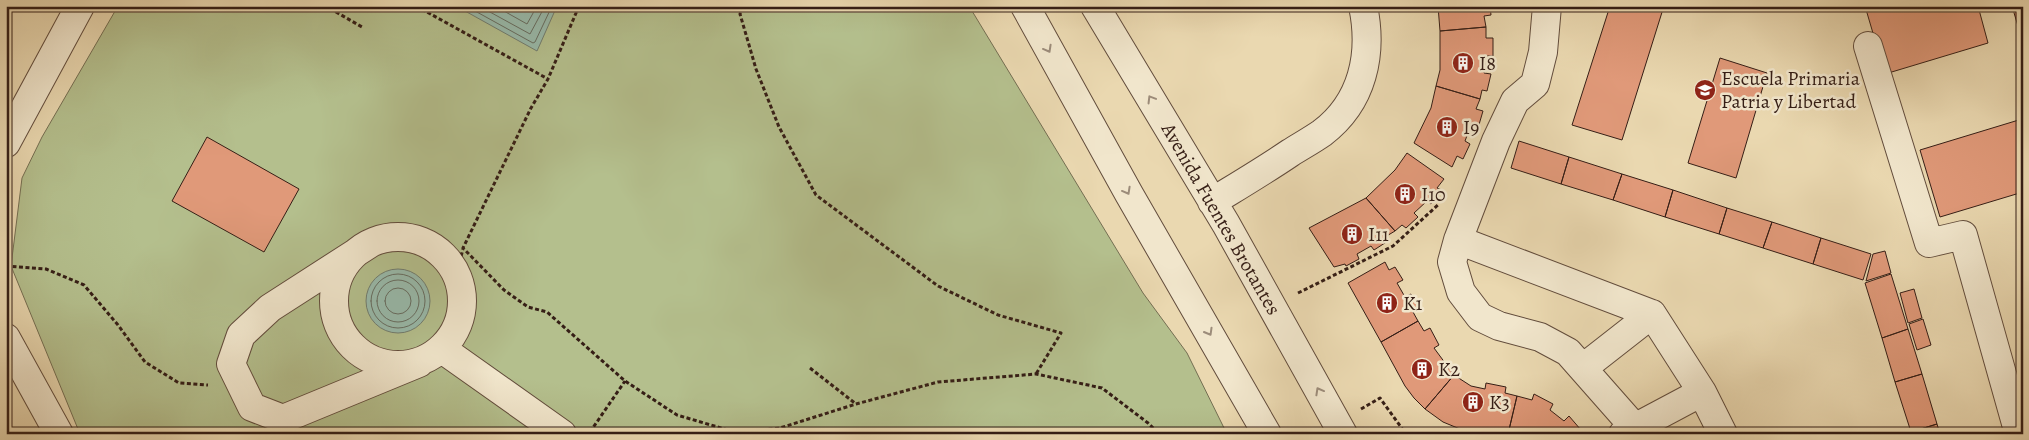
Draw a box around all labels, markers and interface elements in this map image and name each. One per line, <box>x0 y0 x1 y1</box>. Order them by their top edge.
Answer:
one-way arrow <box>1042 43 1052 52</box>
place label: I8 <box>1479 50 1496 77</box>
building icon: I8 <box>1451 51 1475 75</box>
place label: Escuela Primaria Patria y Libertad <box>1721 65 1861 115</box>
school or university icon: Escuela Primaria Patria y Libertad <box>1693 78 1717 102</box>
one-way arrow <box>1147 95 1157 104</box>
place label: I9 <box>1463 114 1479 141</box>
building icon: I9 <box>1435 115 1459 139</box>
street label: Avenida Fuentes Brotantes <box>1154 117 1287 320</box>
place label: I10 <box>1421 181 1446 208</box>
building icon: I10 <box>1393 182 1417 206</box>
one-way arrow <box>1121 185 1131 194</box>
place label: I11 <box>1368 221 1389 248</box>
building icon: I11 <box>1340 222 1364 246</box>
place label: K1 <box>1403 290 1423 317</box>
building icon: K1 <box>1375 291 1399 315</box>
one-way arrow <box>1202 326 1212 335</box>
place label: K2 <box>1438 356 1461 383</box>
building icon: K2 <box>1410 357 1434 381</box>
one-way arrow <box>1316 387 1326 396</box>
place label: K3 <box>1489 389 1510 416</box>
building icon: K3 <box>1461 390 1485 414</box>

